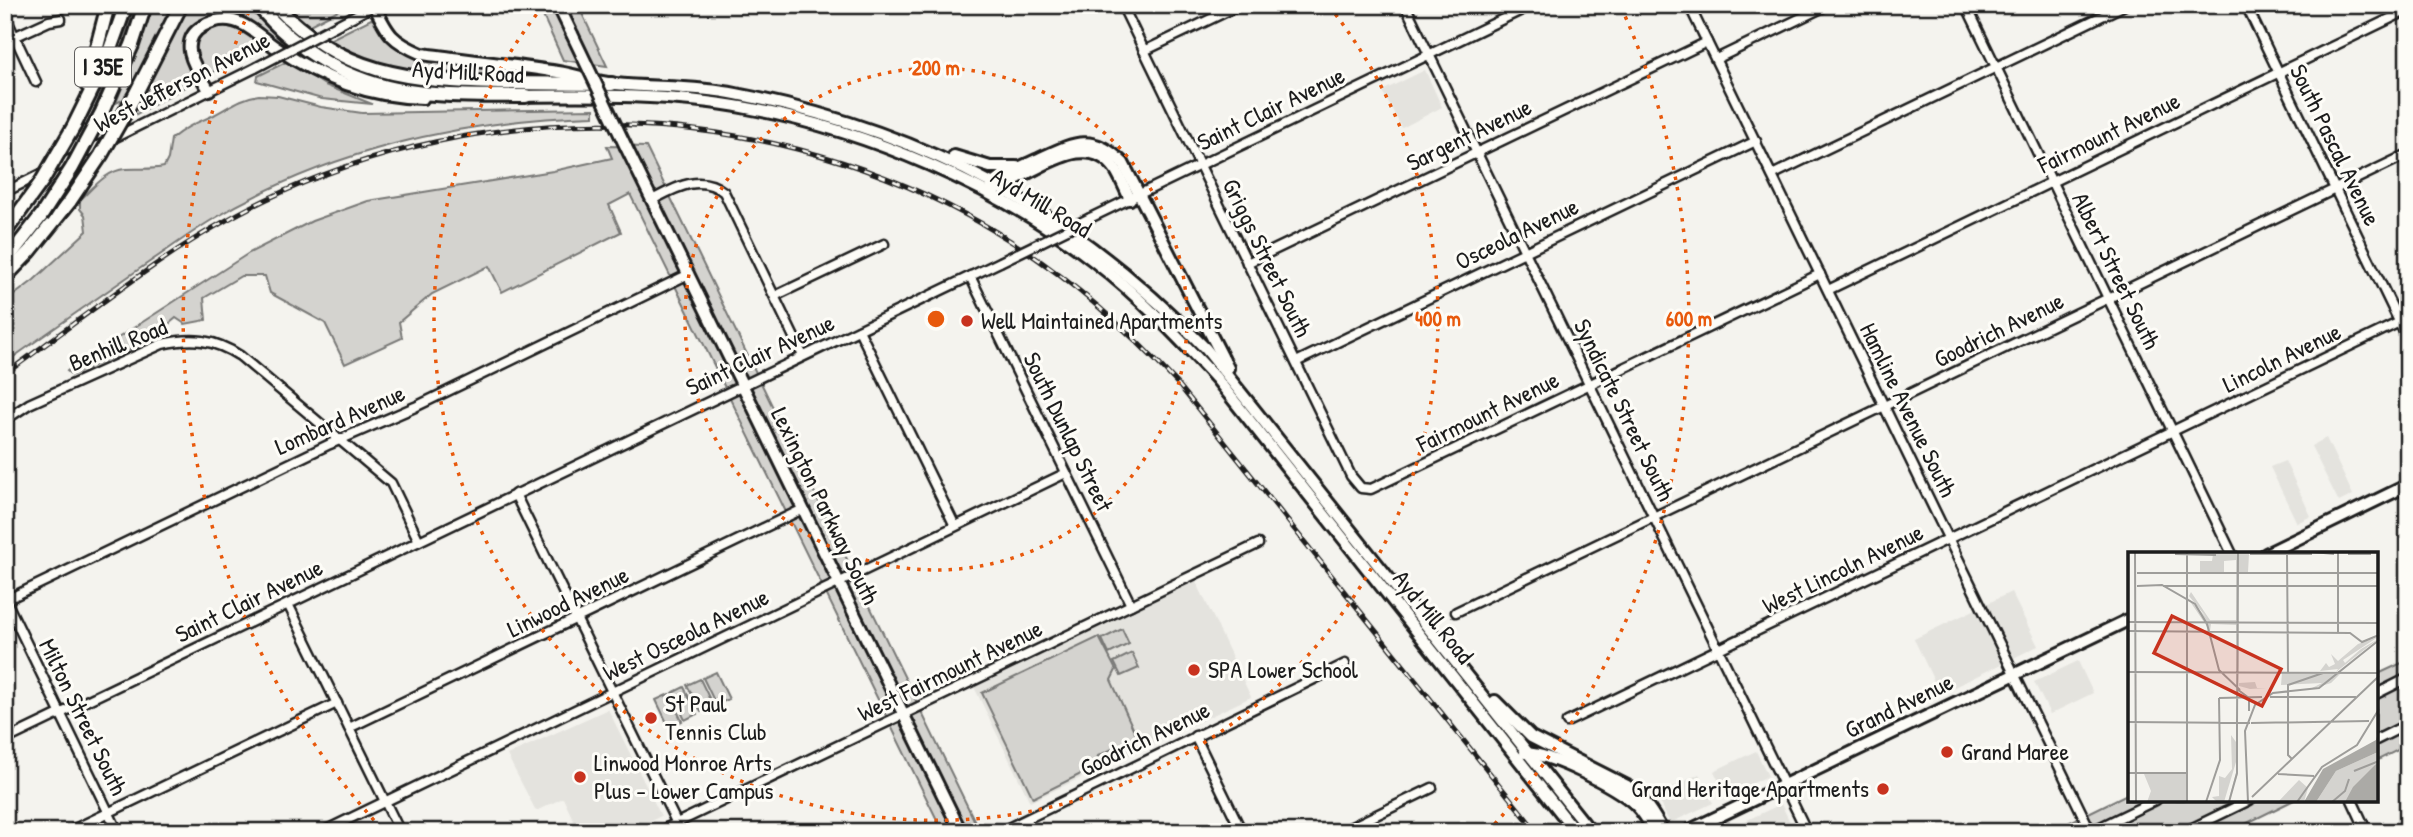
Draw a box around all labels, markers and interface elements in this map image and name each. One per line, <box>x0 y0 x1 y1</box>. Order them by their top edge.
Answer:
street label: West Jefferson Avenue <box>88 23 275 139</box>
road number: I 35E <box>75 48 131 86</box>
street label: Ayd Mill Road <box>411 52 525 90</box>
text: 200 m <box>912 53 960 82</box>
street label: Saint Clair Avenue <box>1191 58 1350 158</box>
street label: South Pascal Avenue <box>2283 59 2389 231</box>
street label: Fairmount Avenue <box>2031 84 2185 181</box>
street label: Sargent Avenue <box>1401 90 1537 178</box>
street label: Ayd Mill Road <box>985 160 1098 245</box>
street label: Griggs Street South <box>1216 173 1320 342</box>
street label: Albert Street South <box>2065 187 2169 354</box>
street label: Osceola Avenue <box>1450 189 1584 277</box>
street label: Goodrich Avenue <box>1928 284 2069 374</box>
place label: Well Maintained Apartments <box>981 304 1223 336</box>
text: 400 m <box>1415 304 1461 333</box>
text: 600 m <box>1666 304 1712 333</box>
street label: Saint Clair Avenue <box>680 306 839 402</box>
centre of rings <box>924 307 948 331</box>
street label: Benhill Road <box>64 310 171 378</box>
marker: Well Maintained Apartments <box>959 313 975 329</box>
street label: Syndicate Street South <box>1567 313 1683 506</box>
street label: Lincoln Avenue <box>2217 315 2346 399</box>
street label: Hamline Avenue South <box>1853 317 1965 502</box>
street label: South Dunlap Street <box>1016 347 1122 517</box>
street label: Fairmount Avenue <box>1410 363 1564 460</box>
street label: Lombard Avenue <box>270 376 410 462</box>
street label: Lexington Parkway South <box>764 402 887 609</box>
street label: West Lincoln Avenue <box>1757 515 1929 621</box>
street label: Saint Clair Avenue <box>169 550 328 650</box>
inset map <box>2128 552 2378 802</box>
street label: Linwood Avenue <box>502 558 634 644</box>
street label: Ayd Mill Road <box>1386 563 1481 670</box>
street label: West Osceola Avenue <box>597 580 774 688</box>
street label: West Fairmount Avenue <box>852 611 1048 729</box>
street label: Milton Street South <box>32 633 136 800</box>
place label: SPA Lower School <box>1208 653 1359 685</box>
marker: SPA Lower School <box>1186 662 1202 678</box>
street label: Grand Avenue <box>1839 665 1958 745</box>
place label: St Paul Tennis Club <box>665 687 767 747</box>
street label: Goodrich Avenue <box>1074 693 1215 783</box>
marker: St Paul Tennis Club <box>643 710 659 726</box>
place label: Grand Maree <box>1961 735 2069 767</box>
marker: Grand Maree <box>1939 744 1955 760</box>
place label: Linwood Monroe Arts Plus - Lower Campus <box>594 746 774 806</box>
marker: Linwood Monroe Arts Plus - Lower Campus <box>572 769 588 785</box>
place label: Grand Heritage Apartments <box>1631 772 1869 804</box>
marker: Grand Heritage Apartments <box>1875 781 1891 797</box>

